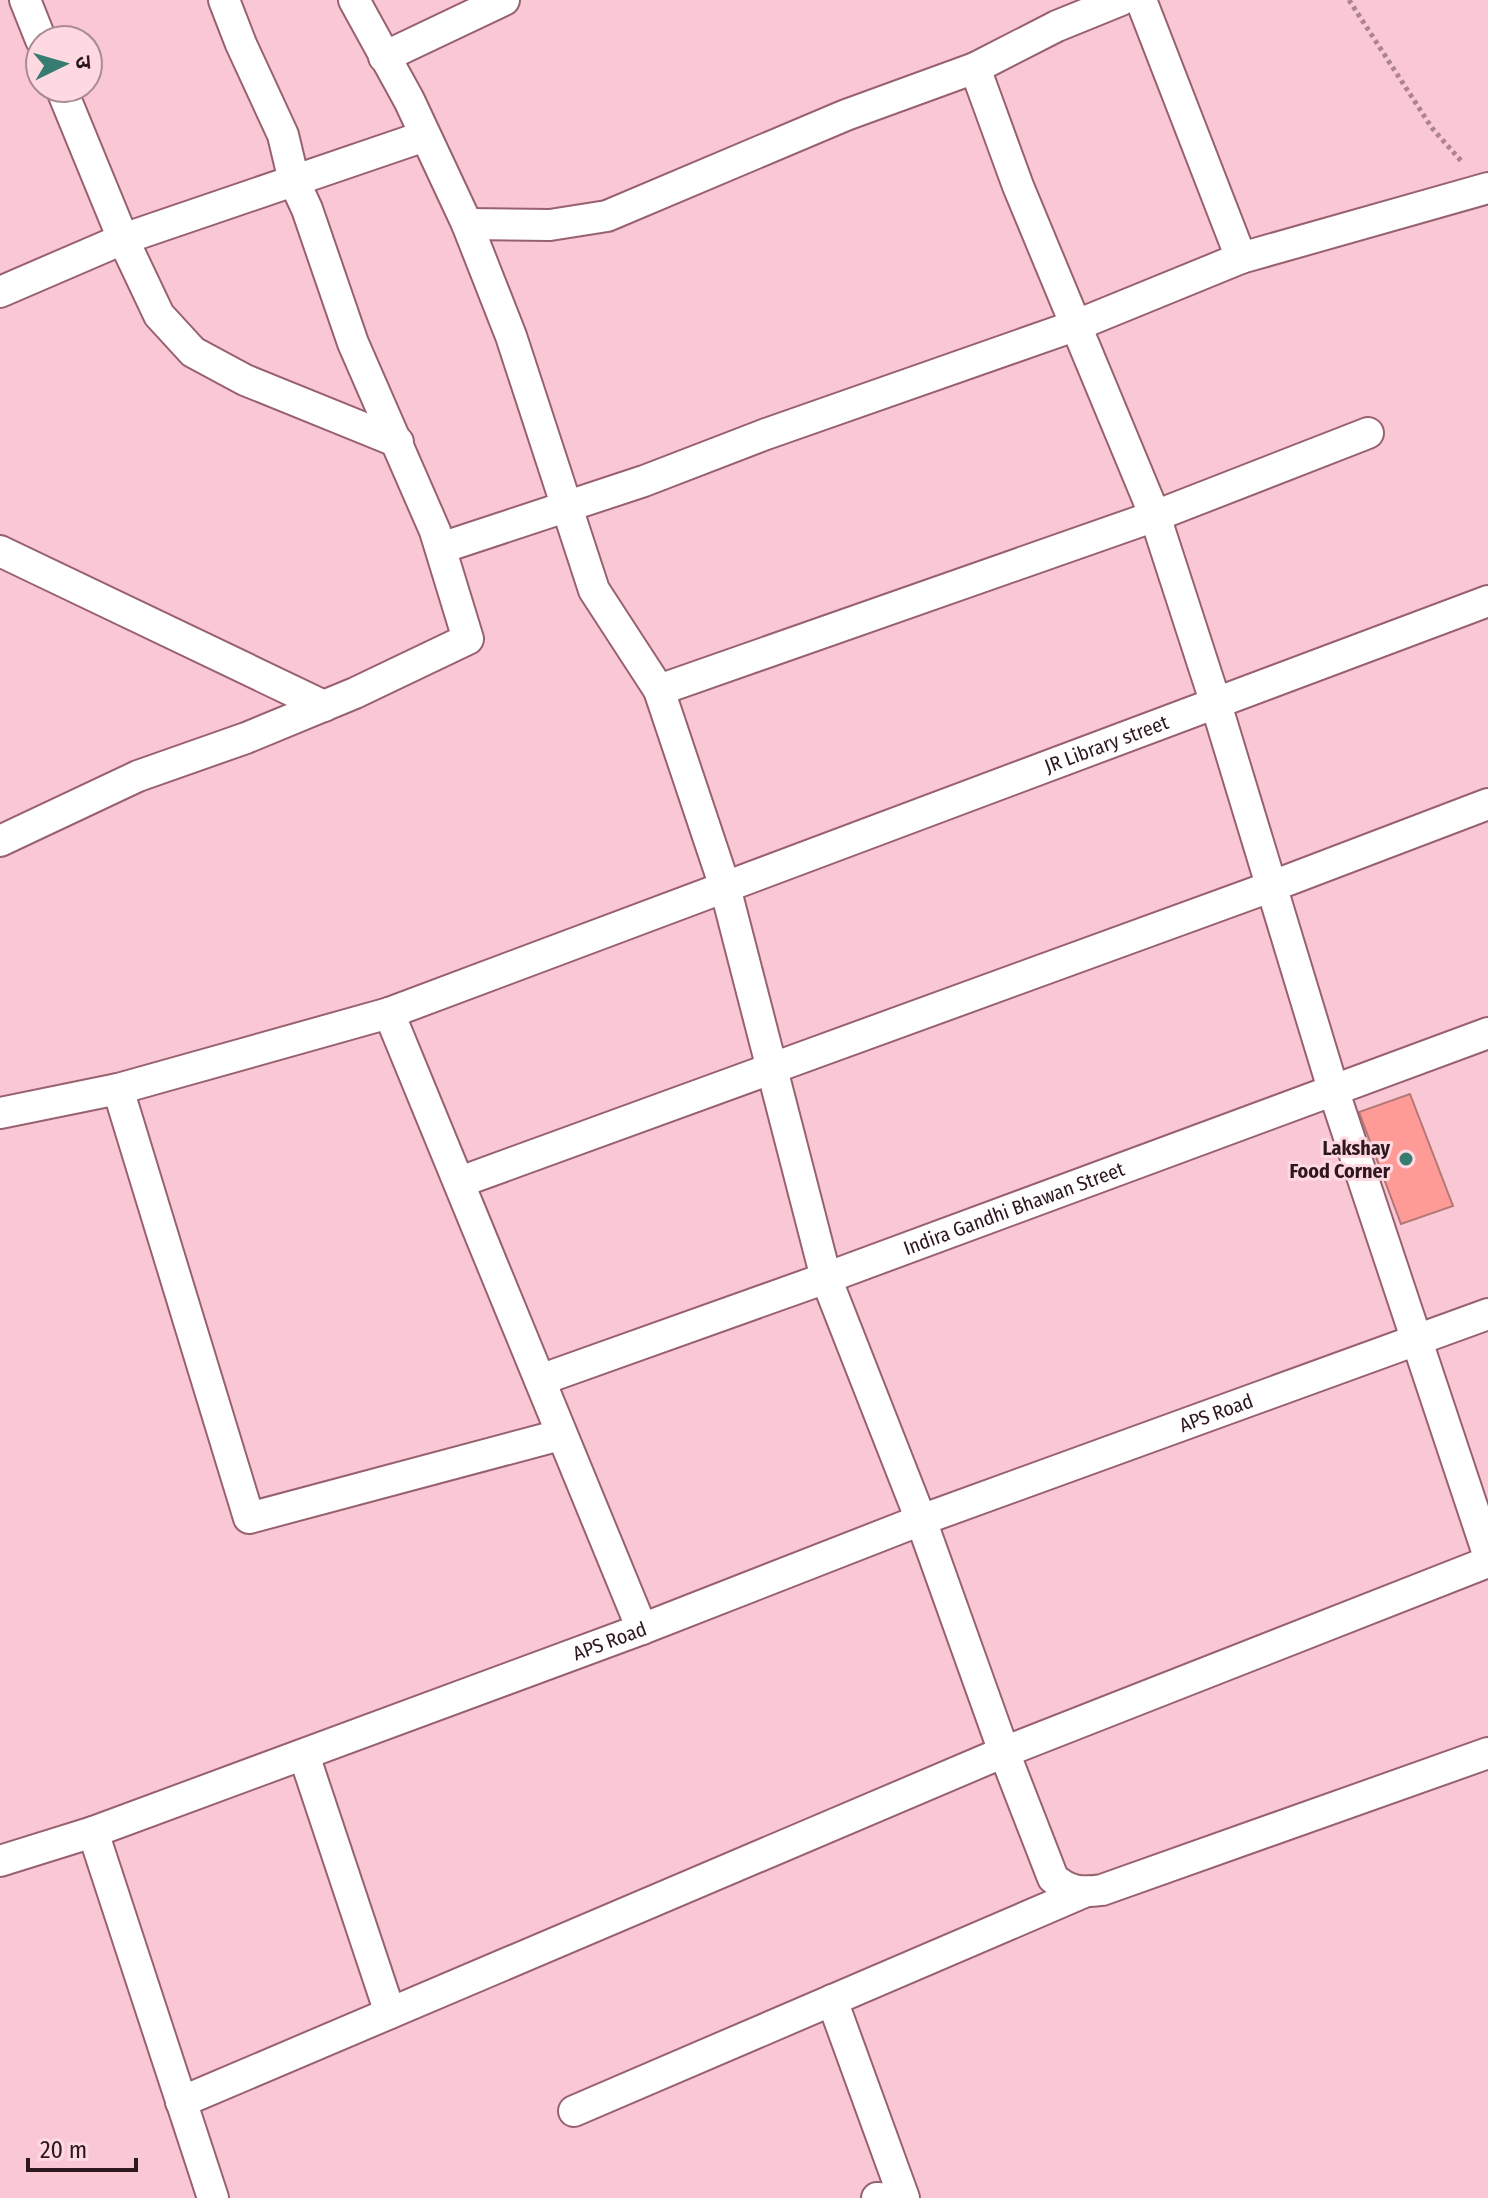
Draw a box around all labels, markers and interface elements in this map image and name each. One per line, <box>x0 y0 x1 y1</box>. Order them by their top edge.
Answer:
north arrow <box>24 24 104 104</box>
text: उ <box>69 55 98 71</box>
street label: JR Library street <box>1041 710 1172 778</box>
place label: Lakshay Food Corner <box>1289 1136 1391 1183</box>
marker: Lakshay Food Corner <box>1397 1150 1415 1168</box>
street label: Indira Gandhi Bhawan Street <box>900 1156 1128 1260</box>
street label: APS Road <box>1176 1388 1256 1437</box>
street label: APS Road <box>569 1616 650 1666</box>
scale bar <box>28 2122 136 2172</box>
text: 20 m <box>40 2136 87 2164</box>

